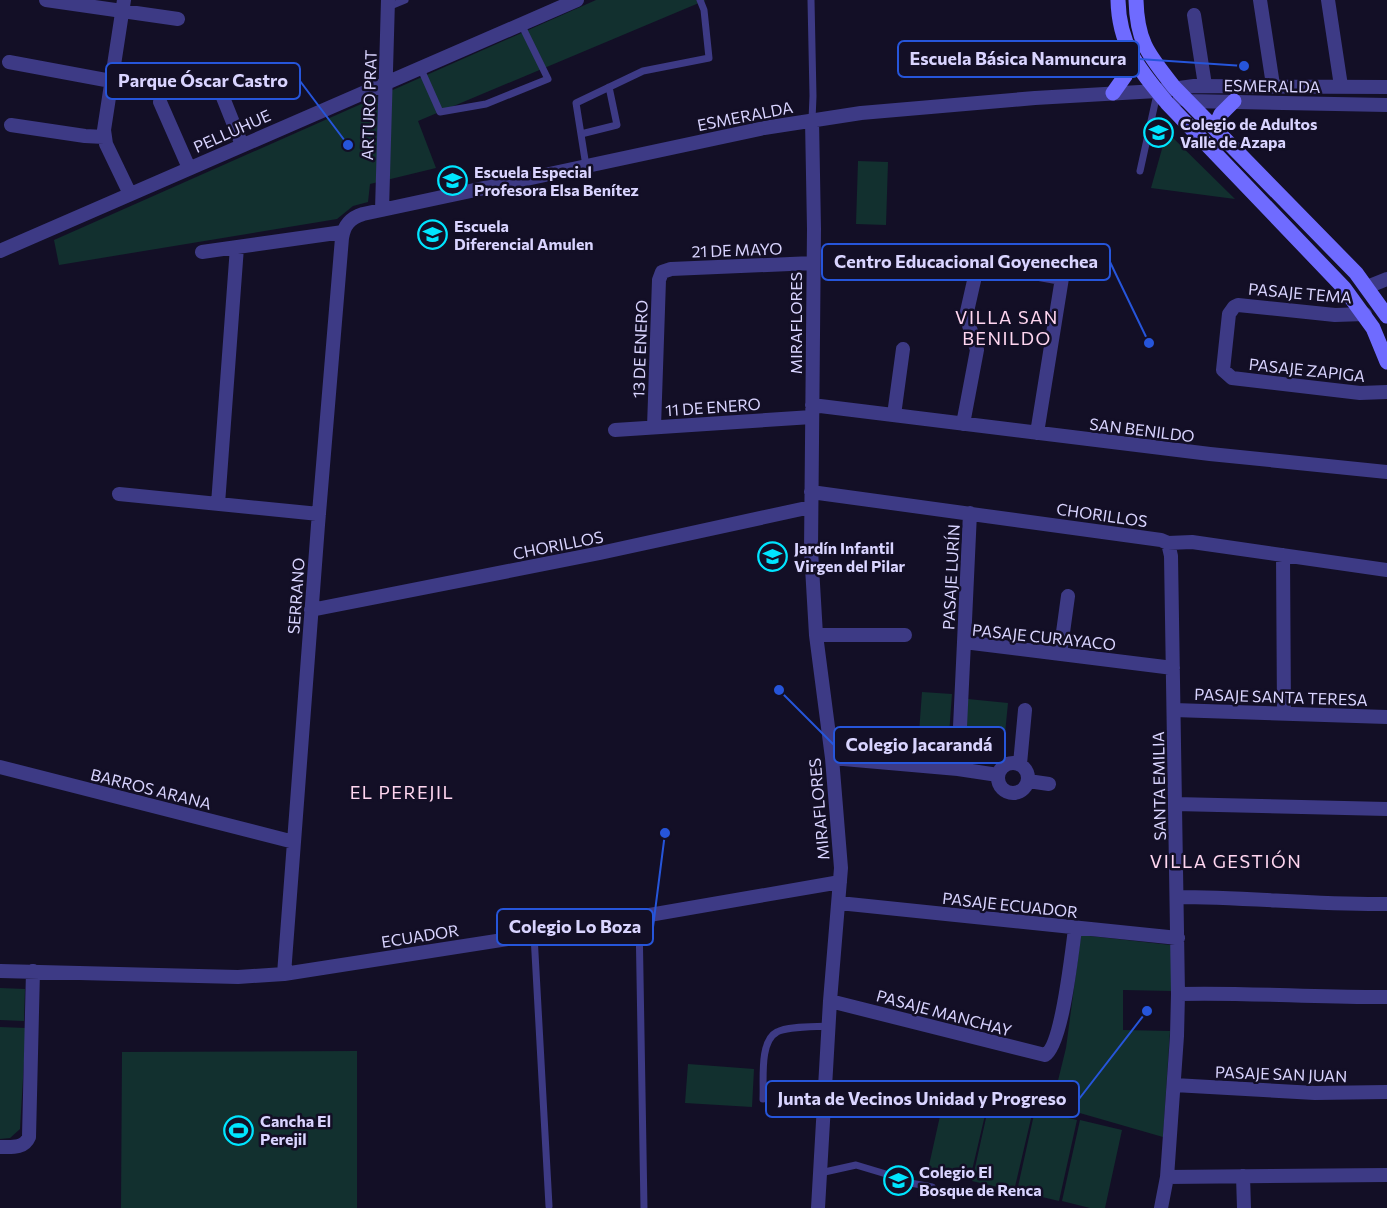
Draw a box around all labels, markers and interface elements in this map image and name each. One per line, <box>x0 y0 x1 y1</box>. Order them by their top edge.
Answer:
callout: Escuela Básica Namuncura <box>898 41 1139 77</box>
text: Escuela Básica Namuncura <box>910 47 1126 69</box>
street label: ARTURO PRAT <box>357 49 380 161</box>
callout: Parque Óscar Castro <box>106 63 300 99</box>
text: Parque Óscar Castro <box>118 69 288 91</box>
street label: ESMERALDA <box>1223 75 1321 96</box>
street label: ESMERALDA <box>695 97 794 134</box>
street label: PELLUHUE <box>190 105 273 156</box>
place label: Colegio de Adultos Valle de Azapa <box>1180 114 1317 151</box>
school or university icon: Colegio de Adultos Valle de Azapa <box>1143 117 1175 149</box>
place label: Escuela Especial Profesora Elsa Benítez <box>474 162 639 199</box>
school or university icon: Escuela Especial Profesora Elsa Benítez <box>437 165 469 197</box>
place label: Escuela Diferencial Amulen <box>454 216 594 253</box>
school or university icon: Escuela Diferencial Amulen <box>417 219 449 251</box>
street label: 21 DE MAYO <box>691 238 783 261</box>
callout: Centro Educacional Goyenechea <box>822 244 1110 280</box>
text: Centro Educacional Goyenechea <box>834 250 1098 272</box>
street label: MIRAFLORES <box>786 272 805 374</box>
street label: PASAJE TEMA <box>1247 279 1353 306</box>
street label: 13 DE ENERO <box>628 300 651 398</box>
district label: VILLA SAN BENILDO <box>955 306 1059 349</box>
street label: PASAJE ZAPIGA <box>1248 354 1366 385</box>
street label: 11 DE ENERO <box>665 394 761 419</box>
street label: SAN BENILDO <box>1088 414 1196 445</box>
street label: CHORILLOS <box>1055 499 1149 530</box>
street label: PASAJE LURÍN <box>938 524 963 630</box>
street label: CHORILLOS <box>511 526 605 563</box>
place label: Jardín Infantil Virgen del Pilar <box>794 538 906 575</box>
school or university icon: Jardín Infantil Virgen del Pilar <box>757 541 789 573</box>
street label: SERRANO <box>283 557 308 635</box>
street label: PASAJE CURAYACO <box>971 620 1117 654</box>
street label: PASAJE SANTA TERESA <box>1194 684 1368 709</box>
callout: Colegio Jacarandá <box>834 727 1005 763</box>
street label: SANTA EMILIA <box>1148 731 1169 841</box>
text: Colegio Jacarandá <box>845 733 993 755</box>
street label: MIRAFLORES <box>805 757 832 861</box>
street label: BARROS ARANA <box>89 764 214 813</box>
district label: EL PEREJIL <box>350 781 454 803</box>
district label: VILLA GESTIÓN <box>1150 850 1302 872</box>
street label: PASAJE ECUADOR <box>941 888 1079 921</box>
callout: Colegio Lo Boza <box>497 909 653 945</box>
text: Colegio Lo Boza <box>509 915 641 937</box>
street label: ECUADOR <box>380 920 460 951</box>
street label: PASAJE MANCHAY <box>874 985 1014 1040</box>
street label: PASAJE SAN JUAN <box>1215 1062 1348 1085</box>
callout: Junta de Vecinos Unidad y Progreso <box>766 1081 1079 1117</box>
text: Junta de Vecinos Unidad y Progreso <box>777 1087 1067 1109</box>
place label: Cancha El Perejil <box>260 1111 331 1148</box>
sports icon: Cancha El Perejil <box>223 1114 255 1146</box>
place label: Colegio El Bosque de Renca <box>919 1162 1042 1199</box>
school or university icon: Colegio El Bosque de Renca <box>882 1165 914 1197</box>

